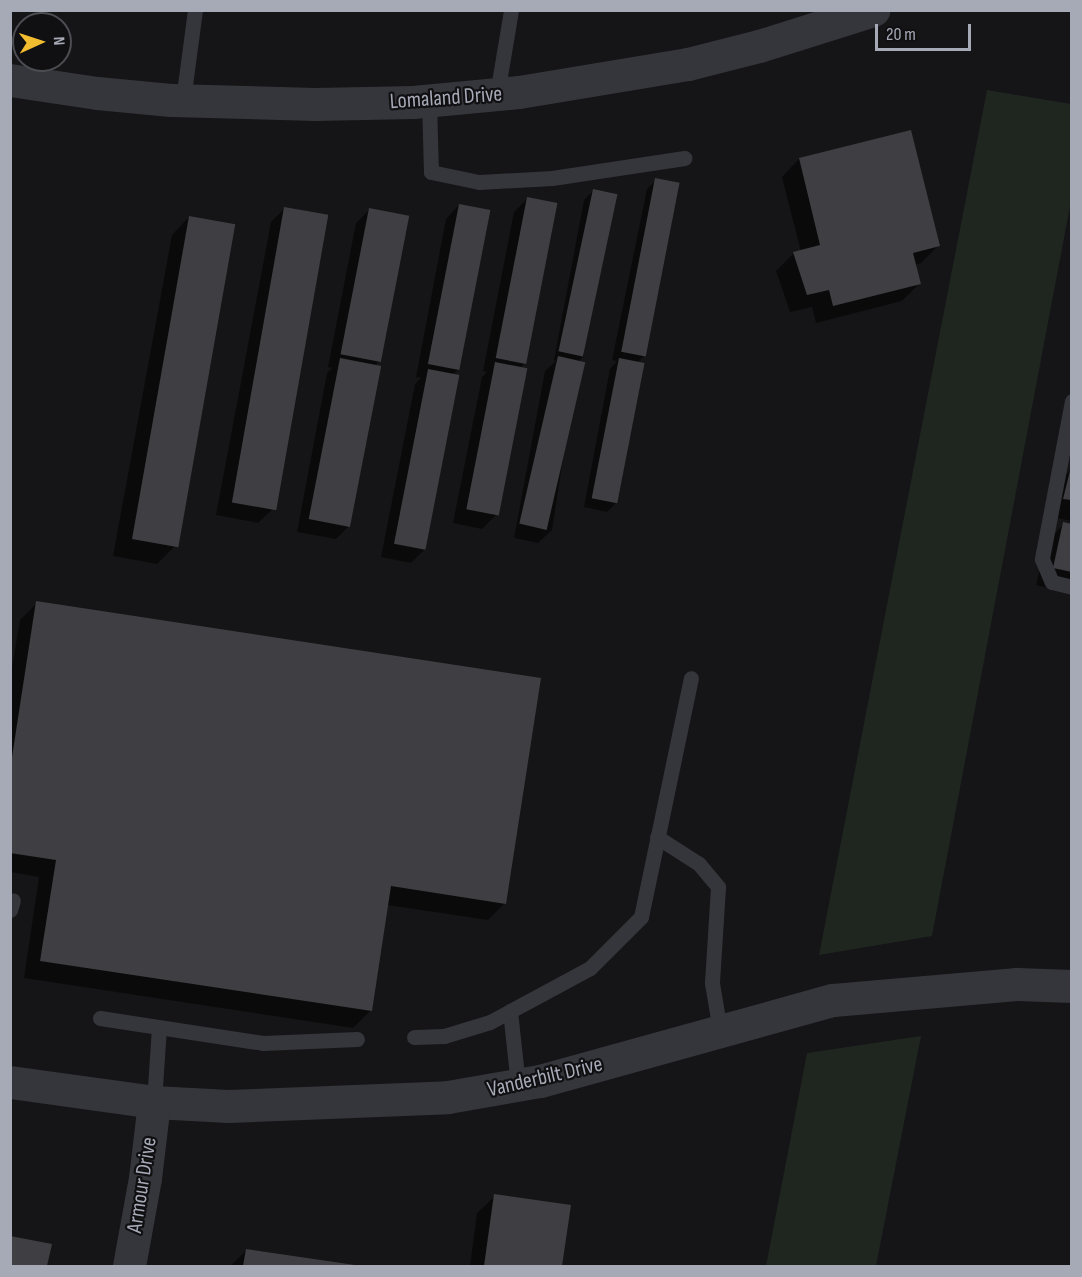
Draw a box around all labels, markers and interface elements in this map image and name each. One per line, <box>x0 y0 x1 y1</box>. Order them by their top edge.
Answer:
north arrow <box>12 12 72 72</box>
scale bar <box>878 12 974 50</box>
text: 20 m <box>886 24 916 45</box>
text: N <box>49 36 68 46</box>
street label: Lomaland Drive <box>389 81 503 115</box>
street label: Vanderbilt Drive <box>485 1051 605 1103</box>
street label: Armour Drive <box>121 1135 163 1235</box>

